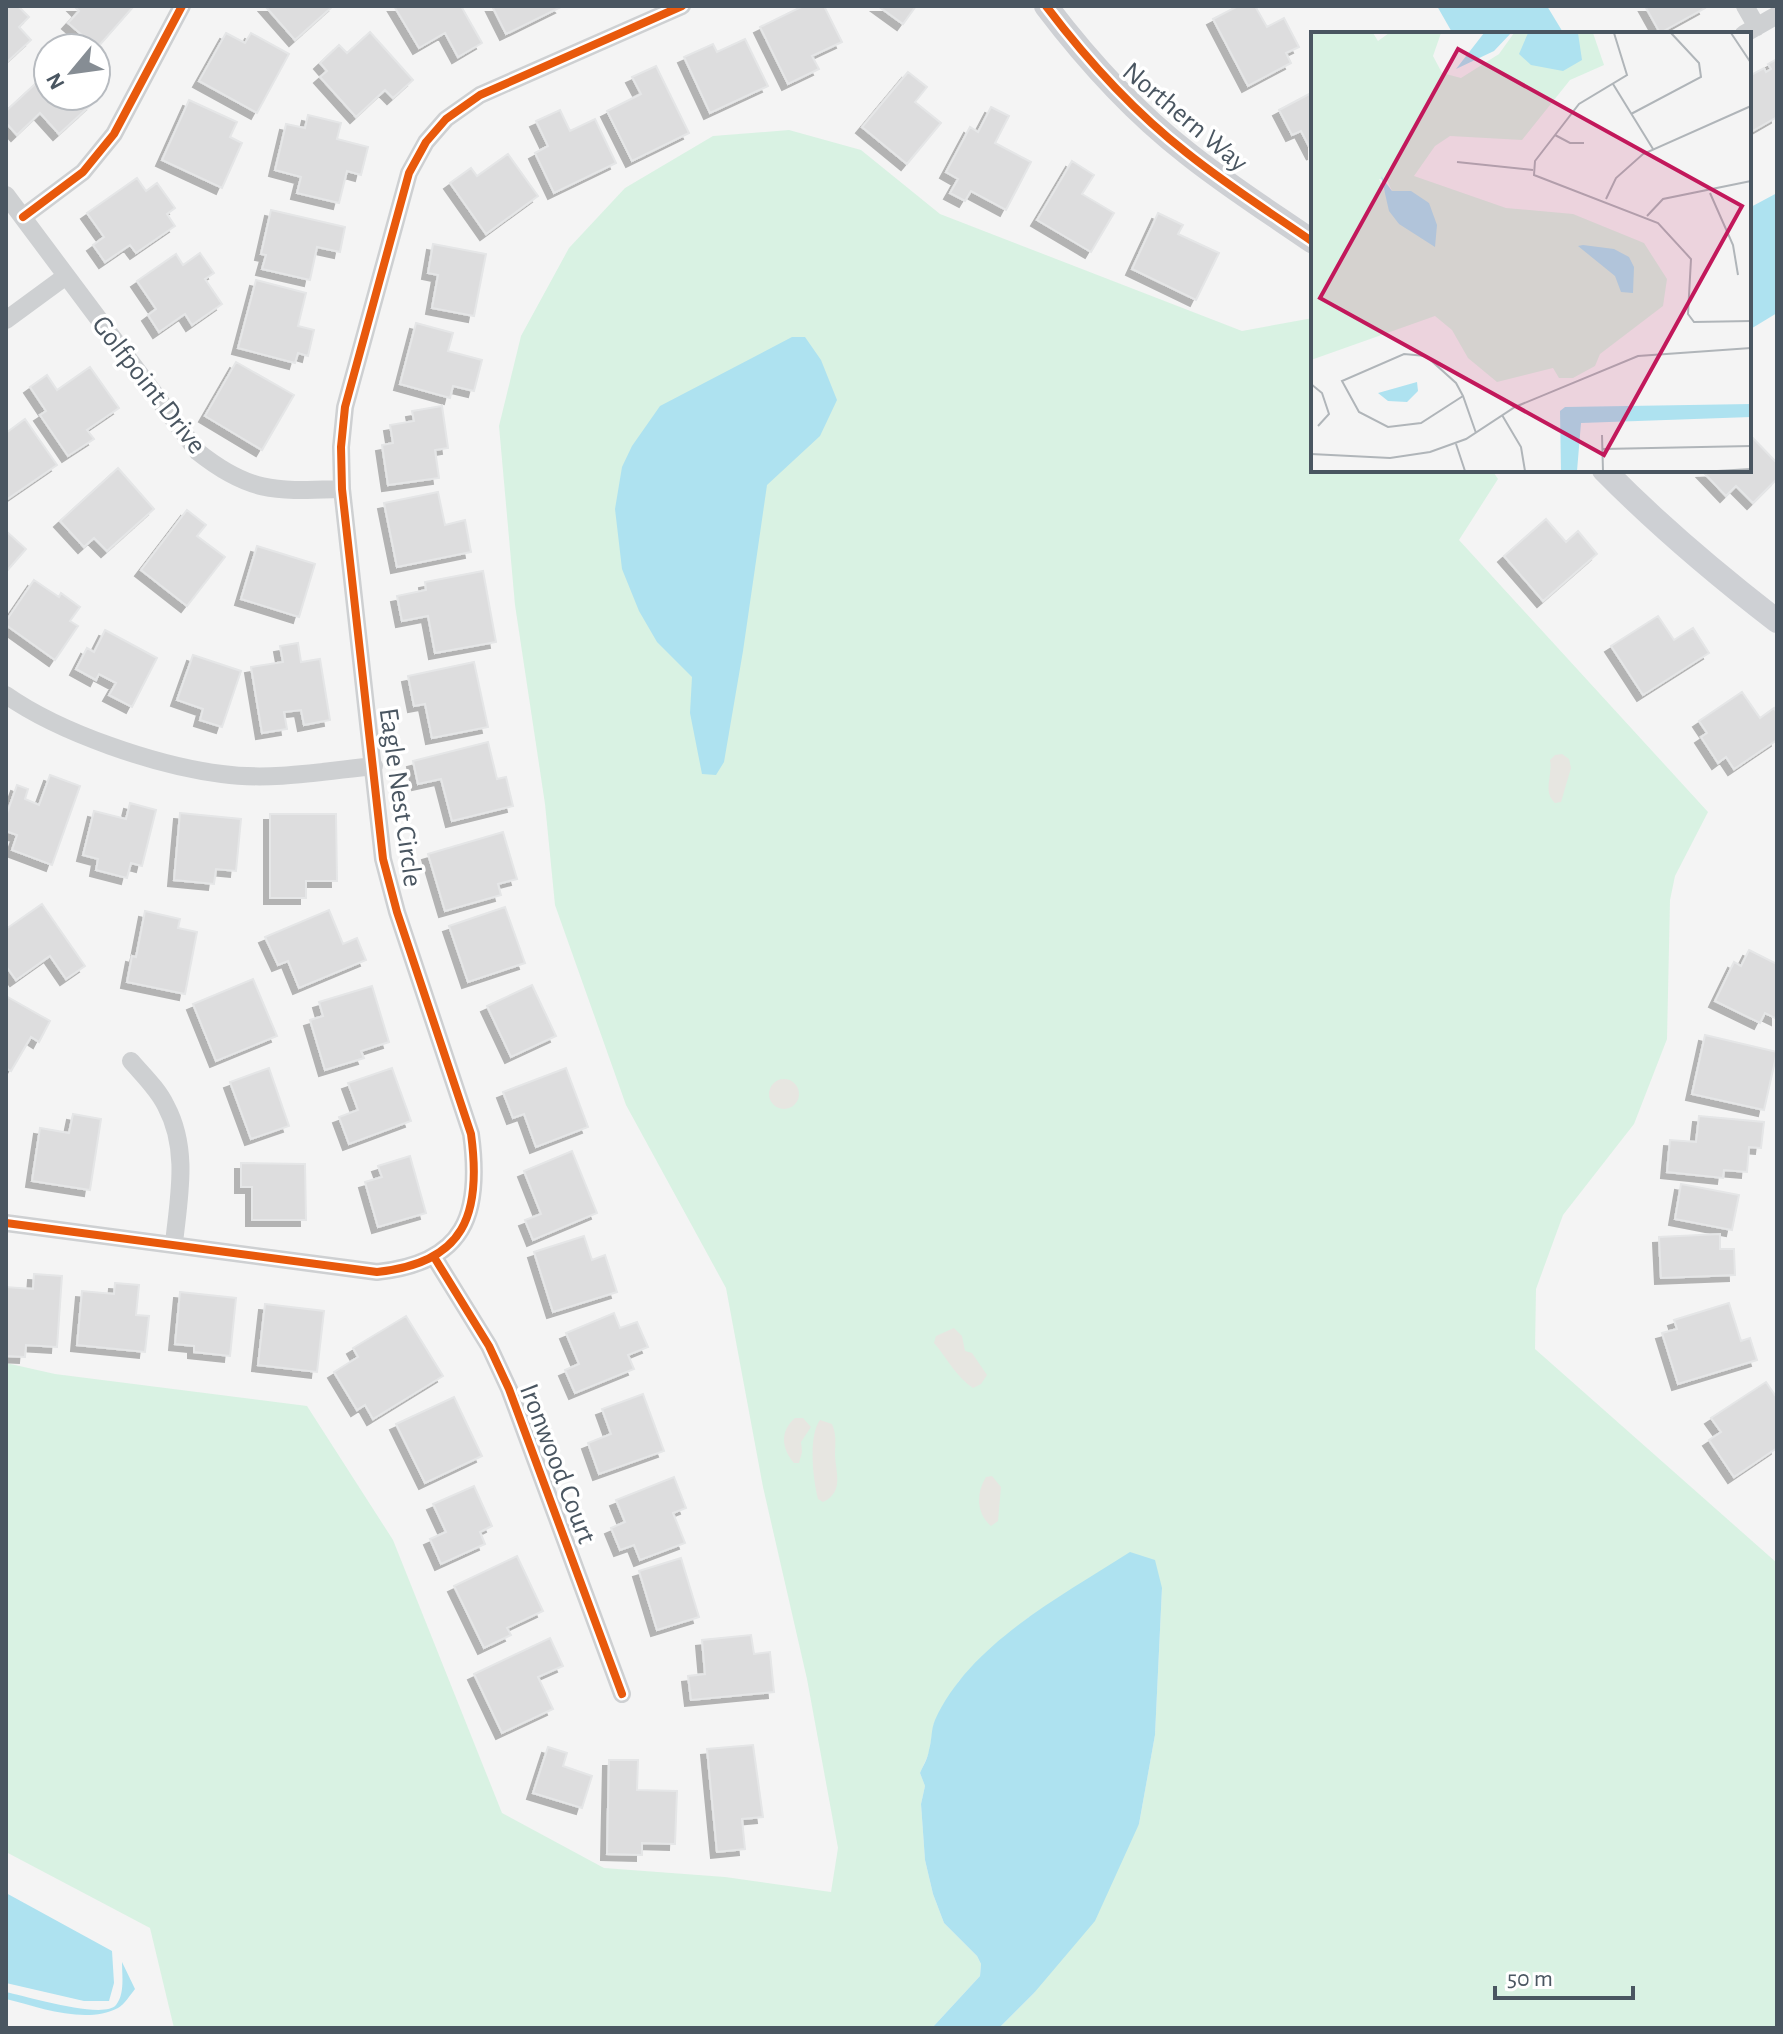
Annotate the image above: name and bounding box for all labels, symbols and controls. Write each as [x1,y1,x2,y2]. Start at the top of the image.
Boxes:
north arrow [32,32,112,112]
inset map [1311,32,1751,472]
street label: Northern Way [1117,57,1253,178]
text: N [42,69,69,93]
street label: Golfpoint Drive [86,311,211,459]
street label: Eagle Nest Circle [374,706,426,888]
street label: Ironwood Court [514,1380,600,1547]
scale bar [1495,1950,1633,2000]
text: 50 m [1507,1967,1553,1991]

